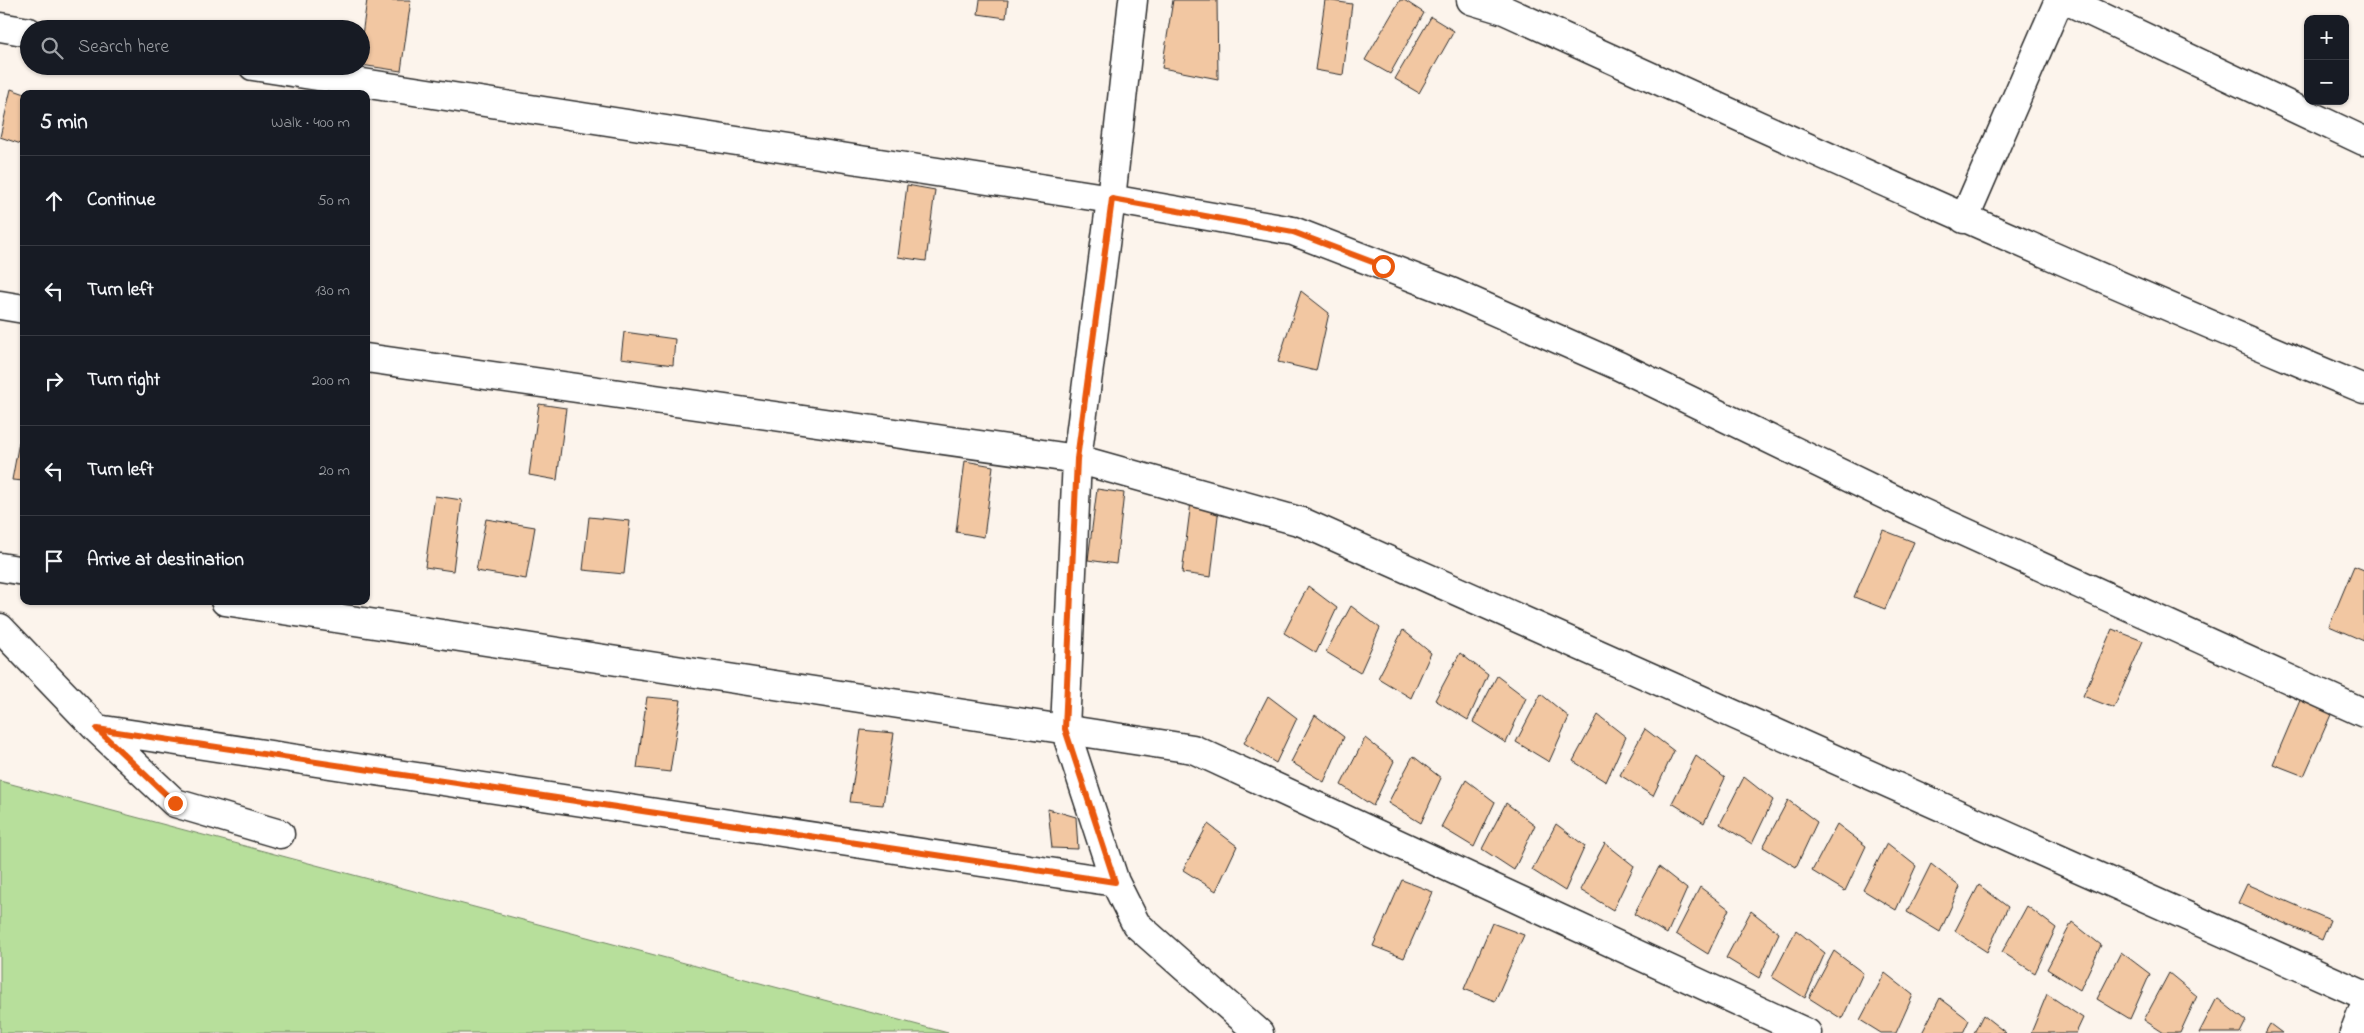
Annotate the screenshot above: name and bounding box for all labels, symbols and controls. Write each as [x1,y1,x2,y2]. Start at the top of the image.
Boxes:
map controls [2304,15,2349,105]
button: + [2304,15,2349,60]
search box [20,20,370,75]
icon: search [38,34,66,62]
text: Search here [78,34,169,61]
button: − [2304,60,2349,105]
text: 5 min [40,108,88,138]
text: Walk · 400 m [271,111,350,135]
icon: ahead [40,187,68,215]
text: Continue [87,187,155,214]
text: 50 m [318,189,350,213]
route start [1372,255,1395,278]
icon: left [40,277,68,305]
text: Turn left [87,277,154,304]
text: 130 m [315,279,350,303]
icon: right [40,367,68,395]
text: Turn right [87,367,160,394]
text: 200 m [312,369,350,393]
icon: left [40,457,68,485]
text: Turn left [87,457,154,484]
text: 20 m [319,459,350,483]
icon: arrive [40,547,68,575]
text: Arrive at destination [87,547,244,574]
route end [164,792,187,815]

